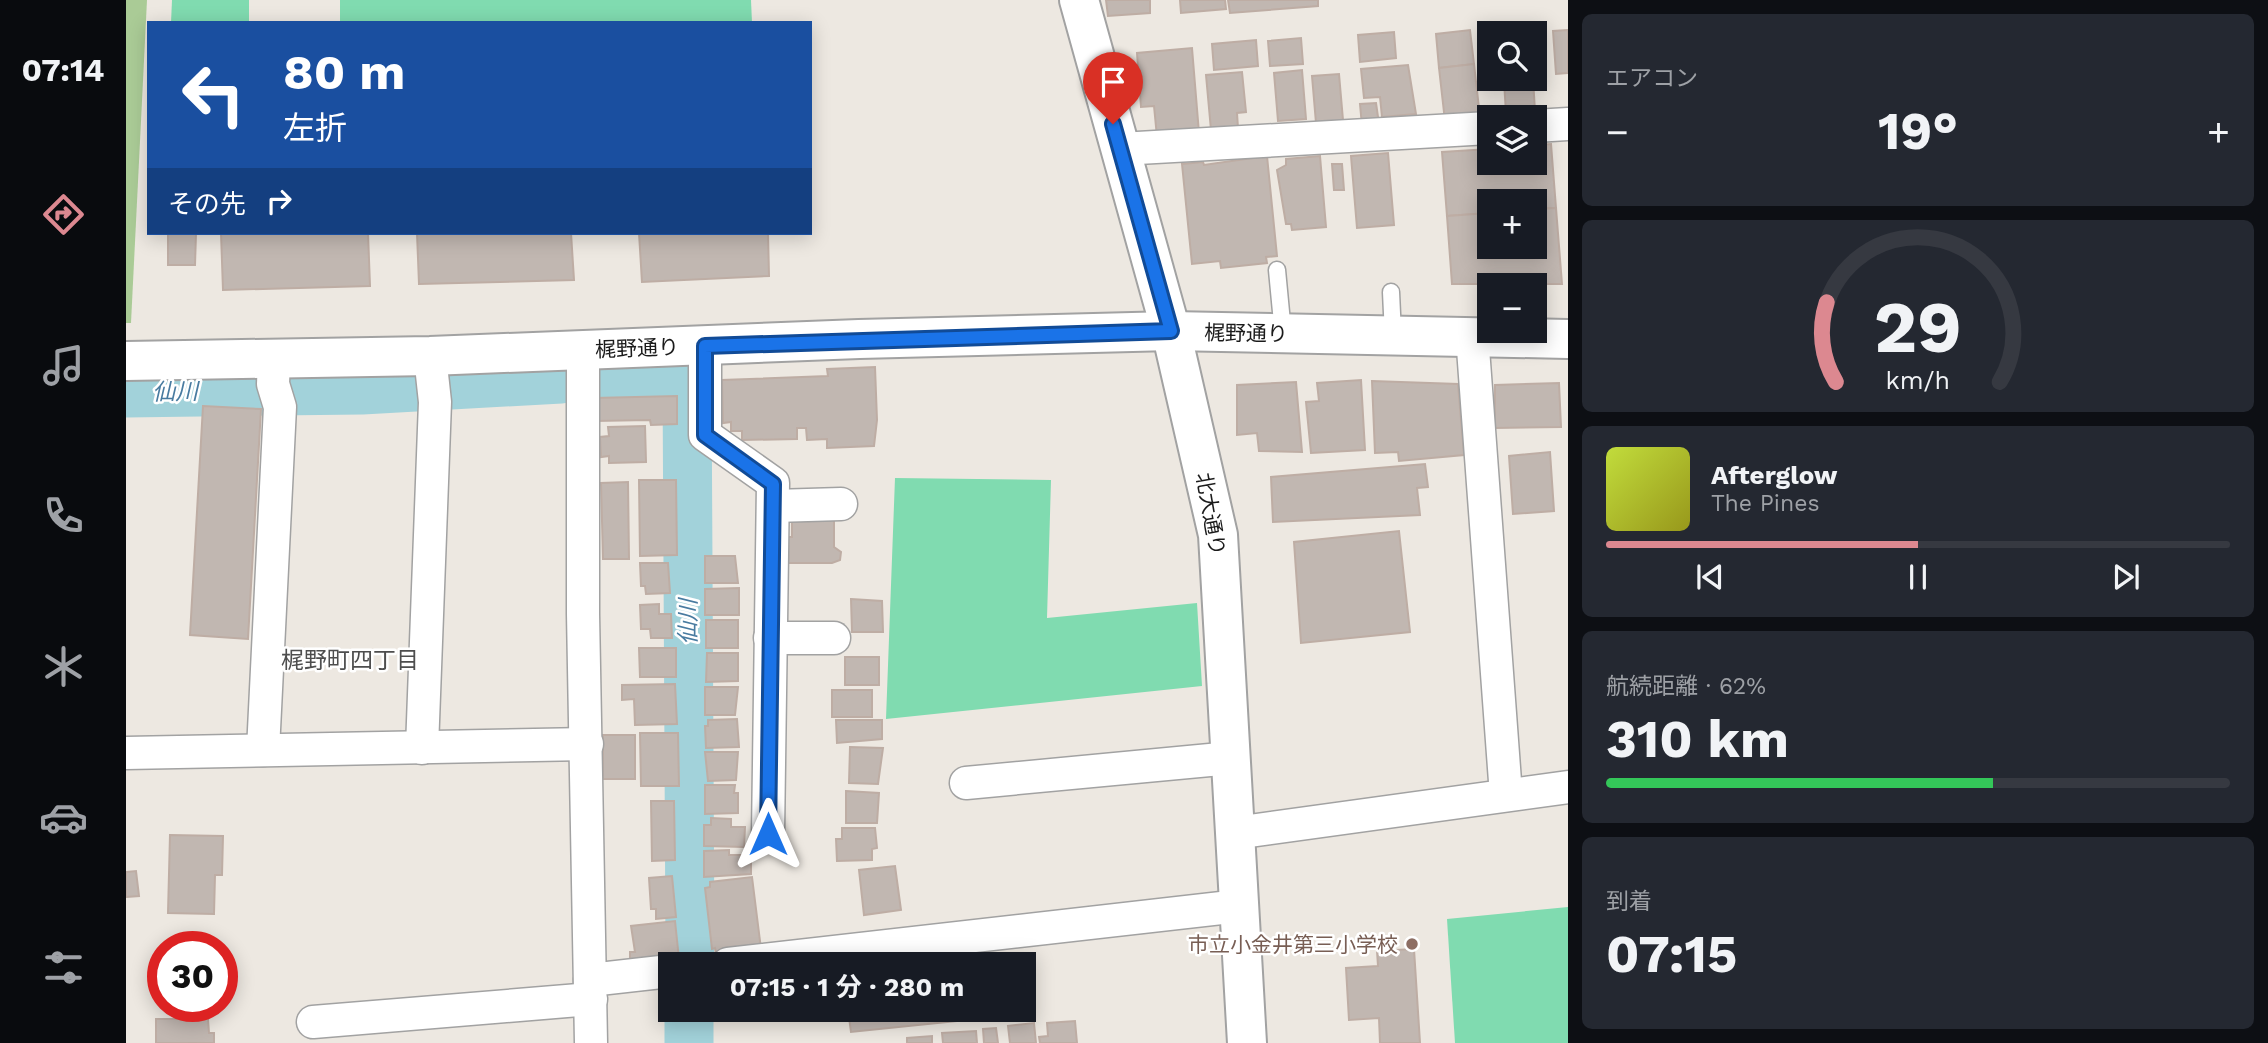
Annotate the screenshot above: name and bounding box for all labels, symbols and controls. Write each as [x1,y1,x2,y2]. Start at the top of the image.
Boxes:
map controls [1477,21,1547,343]
button: search [1477,21,1547,91]
text: 80 m [283,43,405,101]
icon: left [168,49,259,140]
text: 07:14 [22,51,104,89]
pin [1083,52,1143,124]
icon: arrive [1094,63,1132,101]
text: エアコン [1606,65,1698,92]
text: 19° [1878,101,1958,162]
button: layers [1477,105,1547,175]
text: 左折 [283,109,347,147]
text: − [1606,110,1629,154]
text: + [2207,110,2230,154]
icon: right [260,182,298,220]
text: その先 [168,189,246,219]
button: + [1477,189,1547,259]
icon: directions [39,190,88,239]
button: − [1477,273,1547,343]
text: 29 [1874,284,1962,370]
street label: 梶野通り [1204,320,1288,346]
street label: 梶野通り [595,334,679,362]
icon: music [39,341,88,390]
text: km/h [1886,365,1950,394]
water label: 仙川 [152,378,201,406]
text: Afterglow [1711,460,1837,490]
street label: 北大通り [1191,470,1231,558]
text: The Pines [1711,490,1820,517]
icon: phone [39,491,88,540]
icon: previous [1691,558,1729,596]
icon: pause [1899,558,1937,596]
icon: next [2107,558,2145,596]
water label: 仙川 [675,596,702,645]
icon: climate [39,642,88,691]
district label: 梶野町四丁目 [281,647,419,674]
text: 航続距離 · 62% [1606,673,1766,700]
text: 310 km [1606,709,1789,770]
icon: car [39,793,88,842]
position arrow [731,797,805,871]
text: 到着 [1606,888,1652,915]
text: 07:15 [1606,924,1737,985]
speed limit sign: 30 [147,931,238,1022]
place label: 市立小金井第三小学校 [1188,932,1398,957]
marker: 市立小金井第三小学校 [1404,936,1420,952]
icon: filters [39,943,88,992]
text: 07:15 · 1 分 · 280 m [730,972,964,1002]

